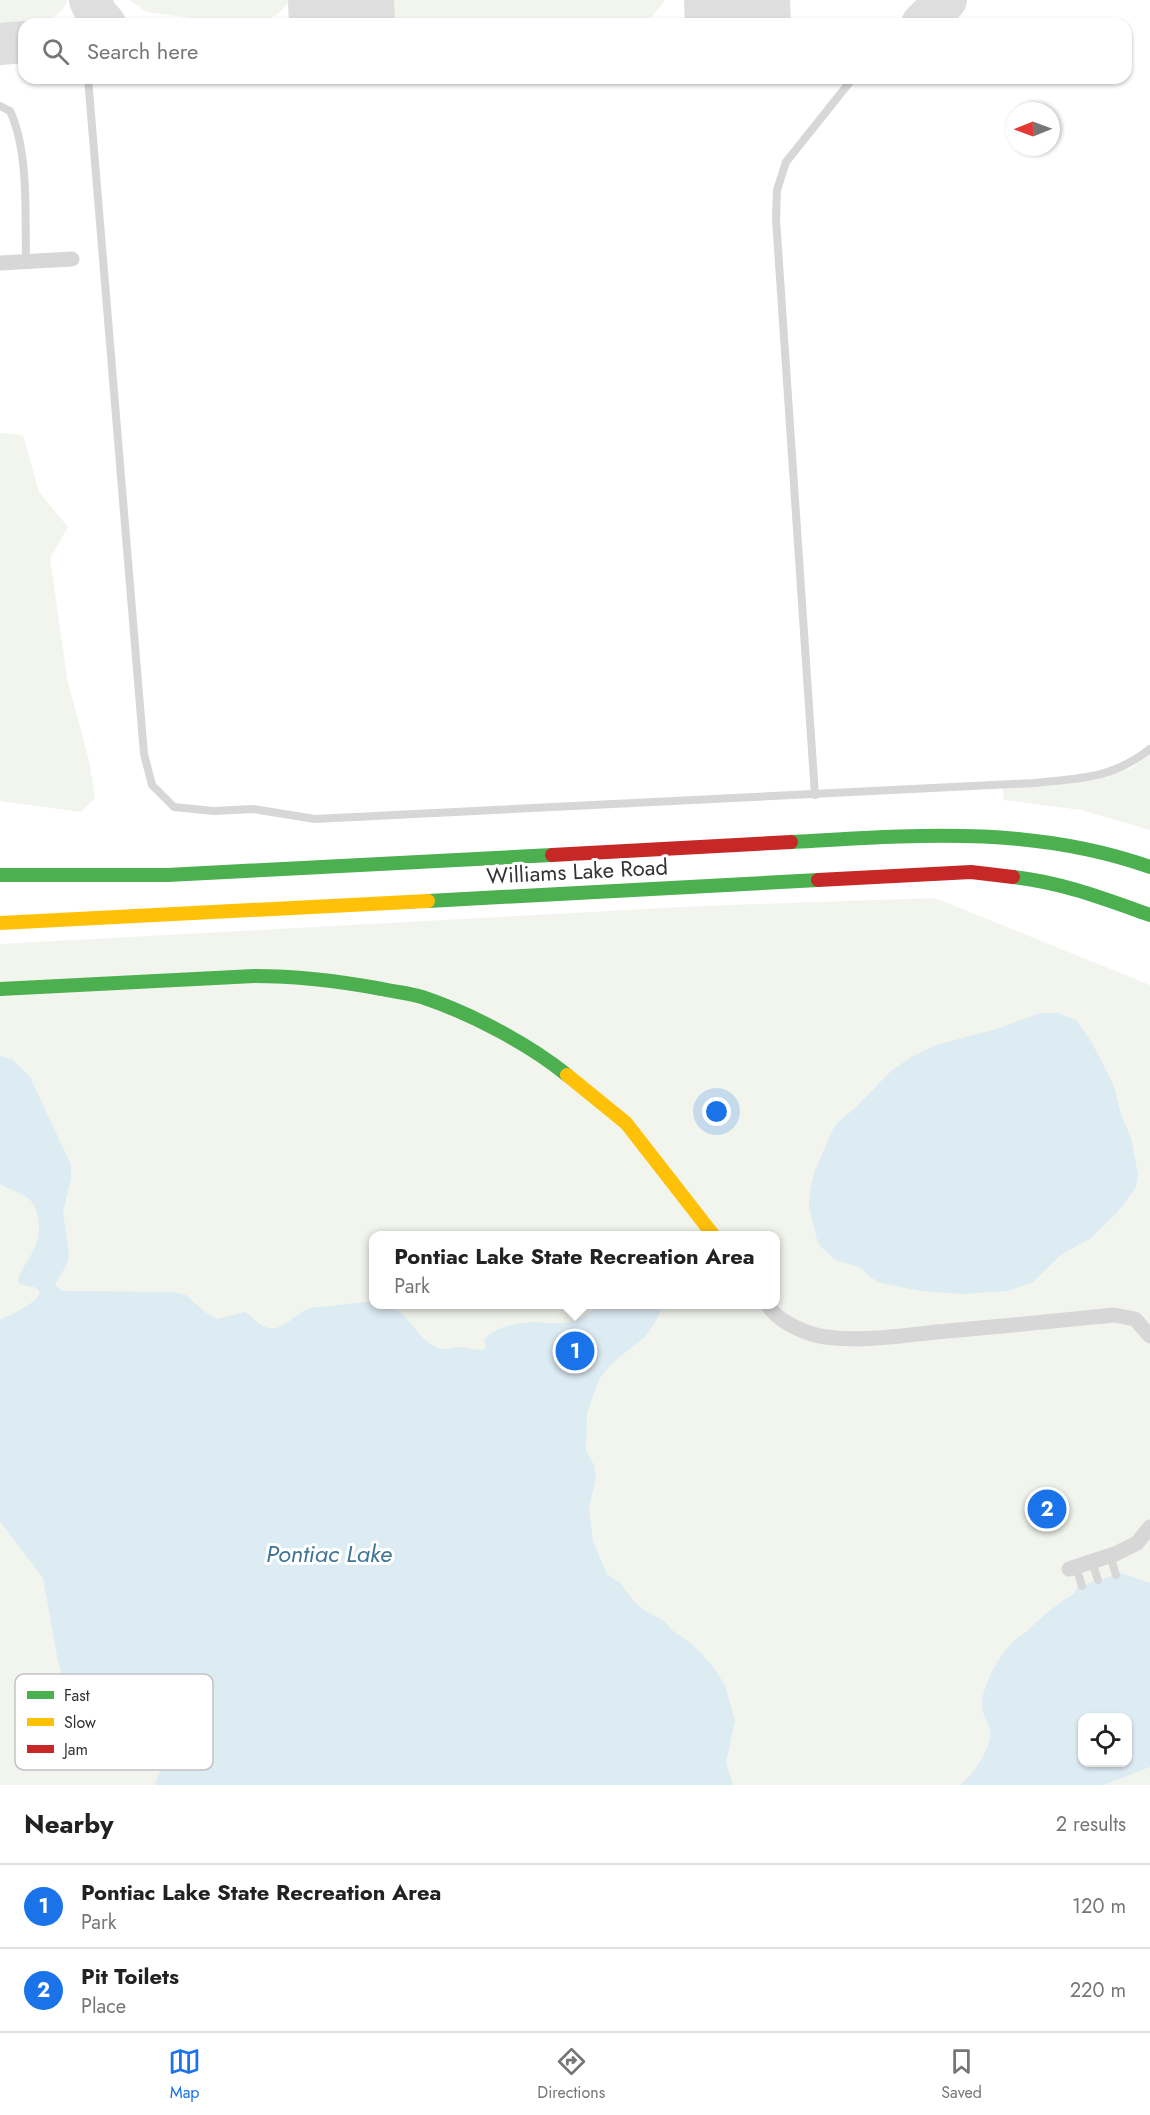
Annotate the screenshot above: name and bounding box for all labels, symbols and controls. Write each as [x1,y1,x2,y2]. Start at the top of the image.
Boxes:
search box [18,18,1132,84]
icon: search [39,35,72,68]
text: Search here [87,35,198,67]
north arrow [1006,102,1060,156]
street label: Williams Lake Road [485,850,669,892]
your location [702,1097,731,1126]
popup [369,1231,780,1309]
text: Pontiac Lake State Recreation Area [394,1240,755,1272]
text: Park [394,1272,430,1301]
pin: 1 [556,1328,594,1374]
pin: 2 [1028,1486,1066,1532]
water label: Pontiac Lake [266,1536,392,1571]
legend [15,1674,213,1770]
text: Fast [64,1684,90,1707]
text: Slow [64,1711,96,1734]
map controls [1078,1713,1132,1767]
button: locate [1078,1713,1132,1767]
text: Jam [62,1738,88,1761]
text: Nearby [24,1805,113,1843]
text: 2 results [1056,1810,1126,1839]
text: Pontiac Lake State Recreation Area [81,1876,441,1908]
text: 1 [38,1892,49,1921]
text: 120 m [1072,1892,1126,1921]
text: Park [81,1908,117,1937]
text: Pit Toilets [81,1960,179,1992]
text: 2 [37,1976,50,2005]
text: 220 m [1070,1976,1126,2005]
text: Place [81,1992,126,2021]
tab: Map [168,2045,201,2104]
tab: Directions [537,2045,605,2104]
tab: Saved [941,2045,982,2104]

